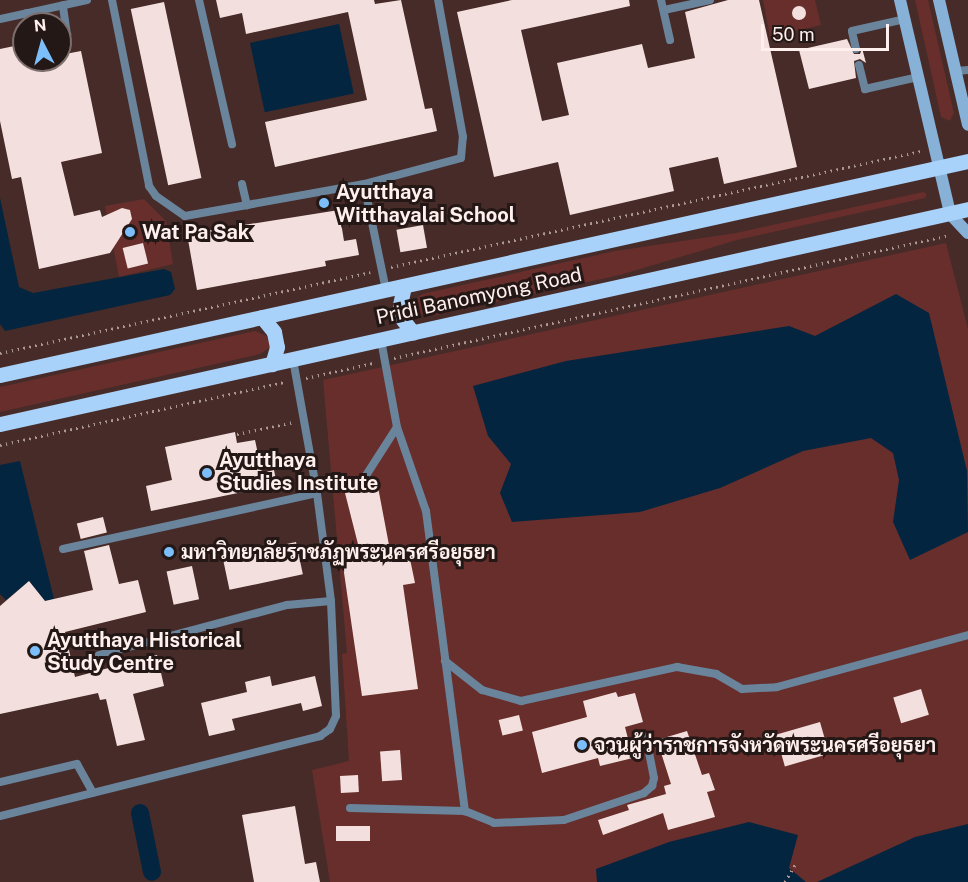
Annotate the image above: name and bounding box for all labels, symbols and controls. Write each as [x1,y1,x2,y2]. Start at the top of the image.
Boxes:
north arrow [12,12,72,72]
scale bar [764,12,892,50]
text: N [33,15,47,36]
text: 50 m [772,24,815,45]
place label: Ayutthaya Witthayalai School [336,180,515,227]
marker: Ayutthaya Witthayalai School [317,196,331,210]
place label: Wat Pa Sak [142,220,249,244]
marker: Wat Pa Sak [123,225,137,239]
street label: Pridi Banomyong Road [374,262,584,330]
place label: Ayutthaya Studies Institute [219,449,379,496]
marker: Ayutthaya Studies Institute [200,466,214,480]
place label: มหาวิทยาลัยราชภัฏพระนครศรีอยุธยา [181,540,496,564]
marker: มหาวิทยาลัยราชภัฏพระนครศรีอยุธยา [162,545,176,559]
place label: Ayutthaya Historical Study Centre [47,628,242,675]
marker: Ayutthaya Historical Study Centre [28,644,42,658]
place label: จวนผู้ว่าราชการจังหวัดพระนครศรีอยุธยา [594,733,936,757]
marker: จวนผู้ว่าราชการจังหวัดพระนครศรีอยุธยา [575,738,589,752]

